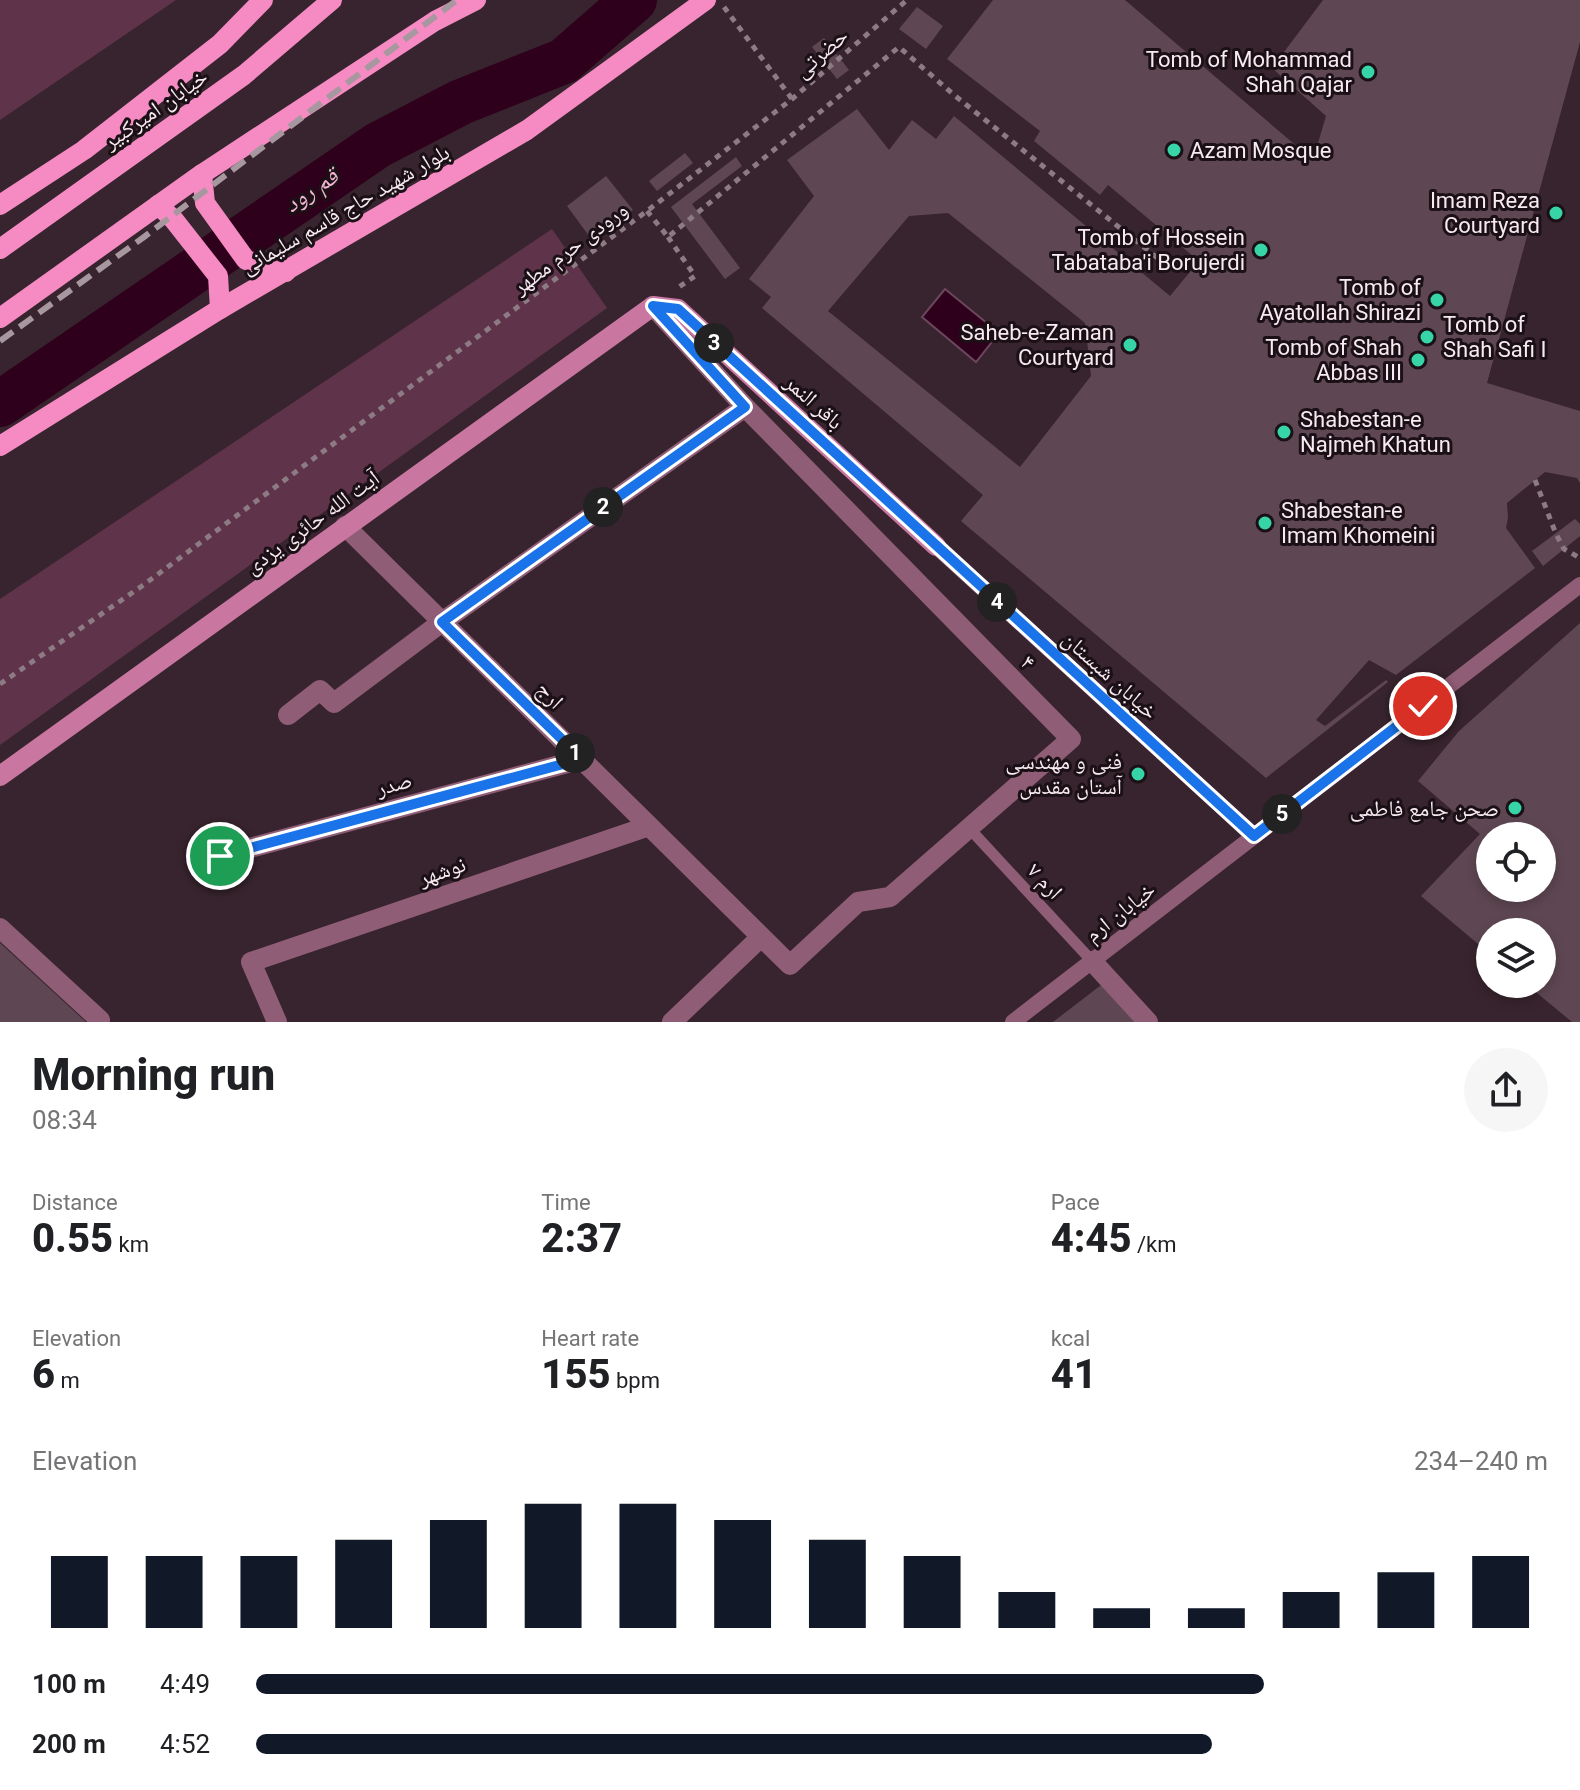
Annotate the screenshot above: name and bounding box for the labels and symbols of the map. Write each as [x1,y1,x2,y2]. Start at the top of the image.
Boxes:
street label: حضرتی [789,23,854,84]
place label: Tomb of Mohammad Shah Qajar [1146,47,1353,97]
marker: Tomb of Mohammad Shah Qajar [1359,63,1377,81]
street label: خیابان امیرکبیر [97,64,213,156]
place label: Azam Mosque [1190,138,1332,163]
street label: بلوار شهید حاج قاسم سلیمانی [236,139,455,281]
marker: Azam Mosque [1165,141,1183,159]
water label: قم رود [279,160,347,220]
place label: Imam Reza Courtyard [1430,188,1540,238]
street label: ورودی حرم مطهر [507,197,634,302]
marker: Imam Reza Courtyard [1547,204,1565,222]
place label: Tomb of Hossein Tabataba'i Borujerdi [1052,225,1245,275]
marker: Tomb of Hossein Tabataba'i Borujerdi [1252,241,1270,259]
place label: Tomb of Ayatollah Shirazi [1259,275,1421,325]
marker: Tomb of Ayatollah Shirazi [1428,291,1446,309]
place label: Tomb of Shah Safi I [1443,312,1546,362]
place label: Saheb-e-Zaman Courtyard [960,320,1114,370]
pin: 3 [694,323,734,363]
marker: Tomb of Shah Safi I [1418,328,1436,346]
place label: Tomb of Shah Abbas III [1265,335,1402,385]
marker: Saheb-e-Zaman Courtyard [1121,336,1139,354]
marker: Tomb of Shah Abbas III [1409,351,1427,369]
street label: باقر النمر [779,369,848,435]
place label: Shabestan-e Najmeh Khatun [1300,407,1451,457]
marker: Shabestan-e Najmeh Khatun [1275,423,1293,441]
street label: آیت الله‌ حائری‌ یزدی [240,465,385,580]
pin: 2 [583,487,623,527]
place label: Shabestan-e Imam Khomeini [1281,498,1435,548]
marker: Shabestan-e Imam Khomeini [1256,514,1274,532]
pin: 4 [977,582,1017,622]
street label: خیابان شبستان [1057,626,1163,725]
street label: ۴ [1016,650,1041,674]
pin [1389,672,1457,740]
street label: ارج [531,676,569,714]
pin: 1 [555,733,595,773]
place label: فنی و مهندسی آستان مقدس [1005,749,1122,800]
marker: فنی و مهندسی آستان مقدس [1129,765,1147,783]
street label: صدر [372,767,415,801]
pin: 5 [1262,794,1302,834]
place label: صحن جامع فاطمی [1350,796,1499,822]
marker: صحن جامع فاطمی [1506,799,1524,817]
pin [186,822,254,890]
street label: نوشهر [414,851,469,891]
street label: ارم ۷ [1021,858,1068,905]
street label: خیابان ارم [1080,877,1161,949]

